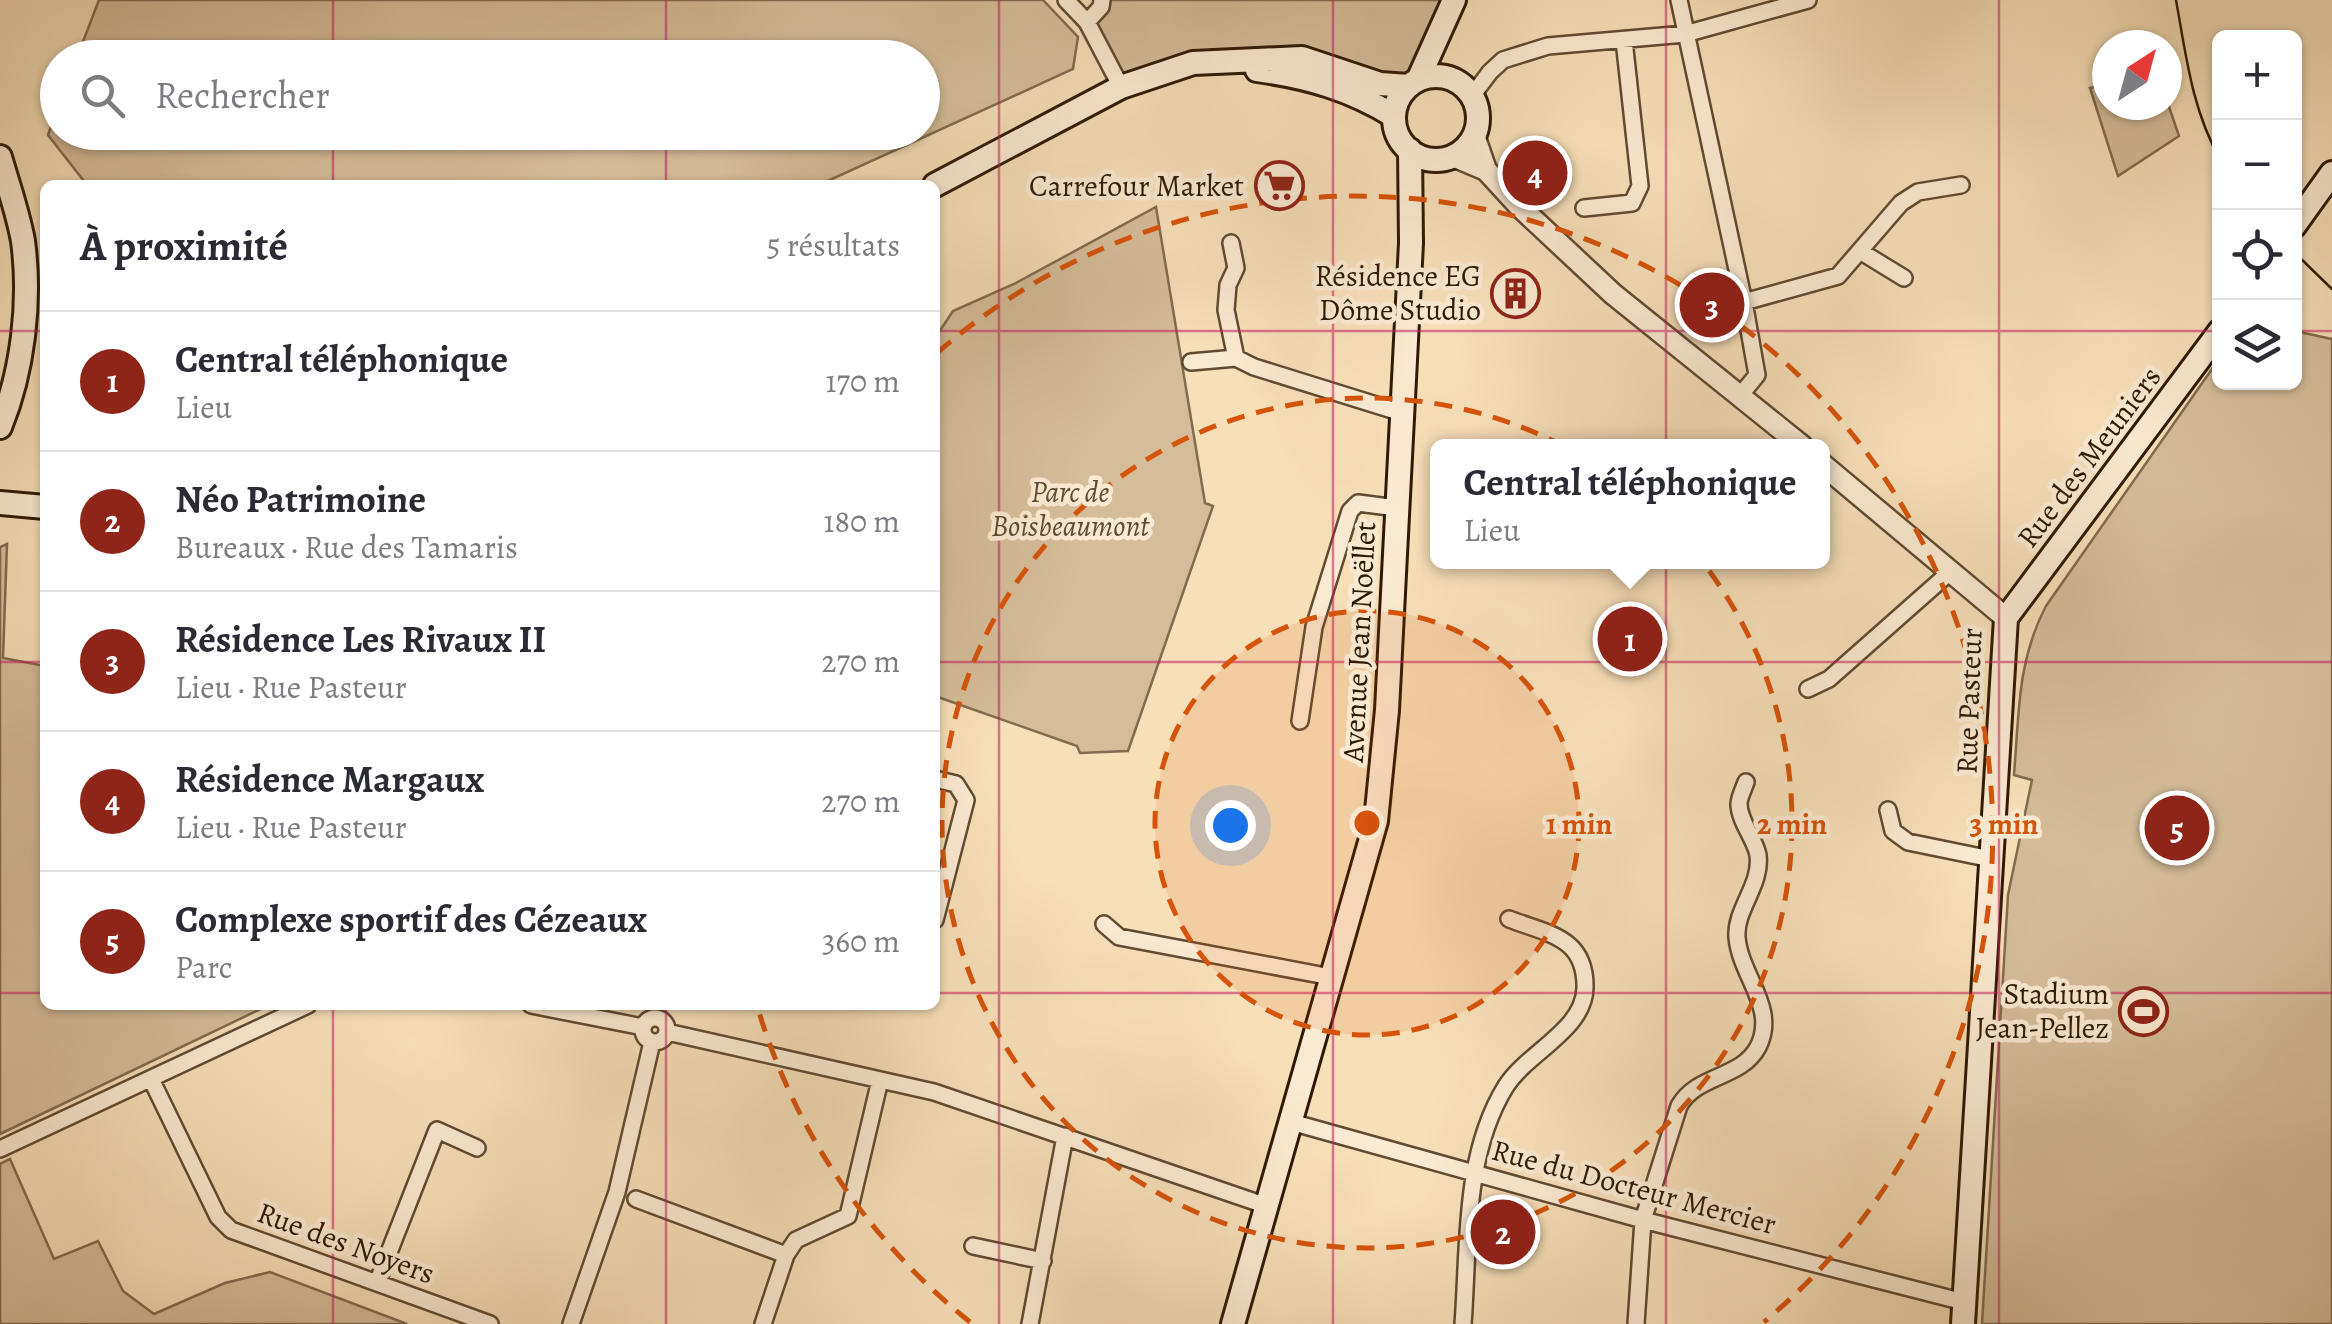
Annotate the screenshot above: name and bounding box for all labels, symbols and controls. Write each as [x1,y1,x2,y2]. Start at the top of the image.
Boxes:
north arrow [2092,30,2182,120]
map controls [2212,30,2302,390]
button: + [2212,30,2302,120]
search box [40,40,940,150]
icon: search [75,68,130,123]
text: Rechercher [155,69,330,121]
button: − [2212,120,2302,210]
pin: 4 [1502,136,1568,210]
supermarket icon: Carrefour Market [1253,160,1305,212]
place label: Carrefour Market [1029,166,1244,206]
button: locate [2212,210,2302,300]
text: À proximité [80,217,288,274]
text: 5 résultats [767,223,900,267]
place label: Résidence EG Dôme Studio [1315,256,1481,330]
building icon: Résidence EG Dôme Studio [1490,267,1542,319]
pin: 3 [1680,268,1744,342]
button: layers [2212,300,2302,390]
text: Central téléphonique [175,333,508,385]
street label: Rue des Meuniers [2008,358,2170,556]
text: 1 [107,359,118,403]
text: 170 m [826,359,900,403]
text: Lieu [175,385,232,429]
popup [1430,439,1830,569]
text: Central téléphonique [1463,456,1797,508]
park label: Parc de Boisbeaumont [991,472,1150,546]
text: Néo Patrimoine [175,473,426,525]
text: 2 [105,499,120,543]
text: 180 m [824,499,900,543]
text: Lieu [1463,508,1520,552]
street label: Avenue Jean Noëllet [1333,521,1385,764]
text: Bureaux · Rue des Tamaris [175,525,518,569]
pin: 1 [1598,602,1662,676]
text: Résidence Les Rivaux II [175,613,546,665]
street label: Rue Pasteur [1946,627,1992,775]
text: 3 [106,639,119,683]
text: 270 m [821,639,900,683]
text: Lieu · Rue Pasteur [175,665,407,709]
text: Résidence Margaux [175,753,484,805]
text: 4 [105,779,120,823]
text: 270 m [821,779,900,823]
pin: 5 [2144,790,2210,866]
your location [1205,800,1256,851]
text: 1 min [1546,804,1612,844]
text: 2 min [1757,804,1827,844]
text: 3 min [1970,804,2039,844]
text: Lieu · Rue Pasteur [175,805,407,849]
centre of rings [1349,805,1385,841]
text: Complexe sportif des Cézeaux [175,893,647,945]
text: 5 [106,919,119,963]
text: 360 m [822,919,900,963]
text: Parc [175,945,232,989]
place label: Stadium Jean-Pellez [1976,974,2109,1048]
sports icon: Stadium Jean-Pellez [2118,985,2170,1037]
street label: Rue du Docteur Mercier [1487,1130,1781,1244]
street label: Rue des Noyers [252,1192,440,1294]
pin: 2 [1470,1194,1536,1270]

